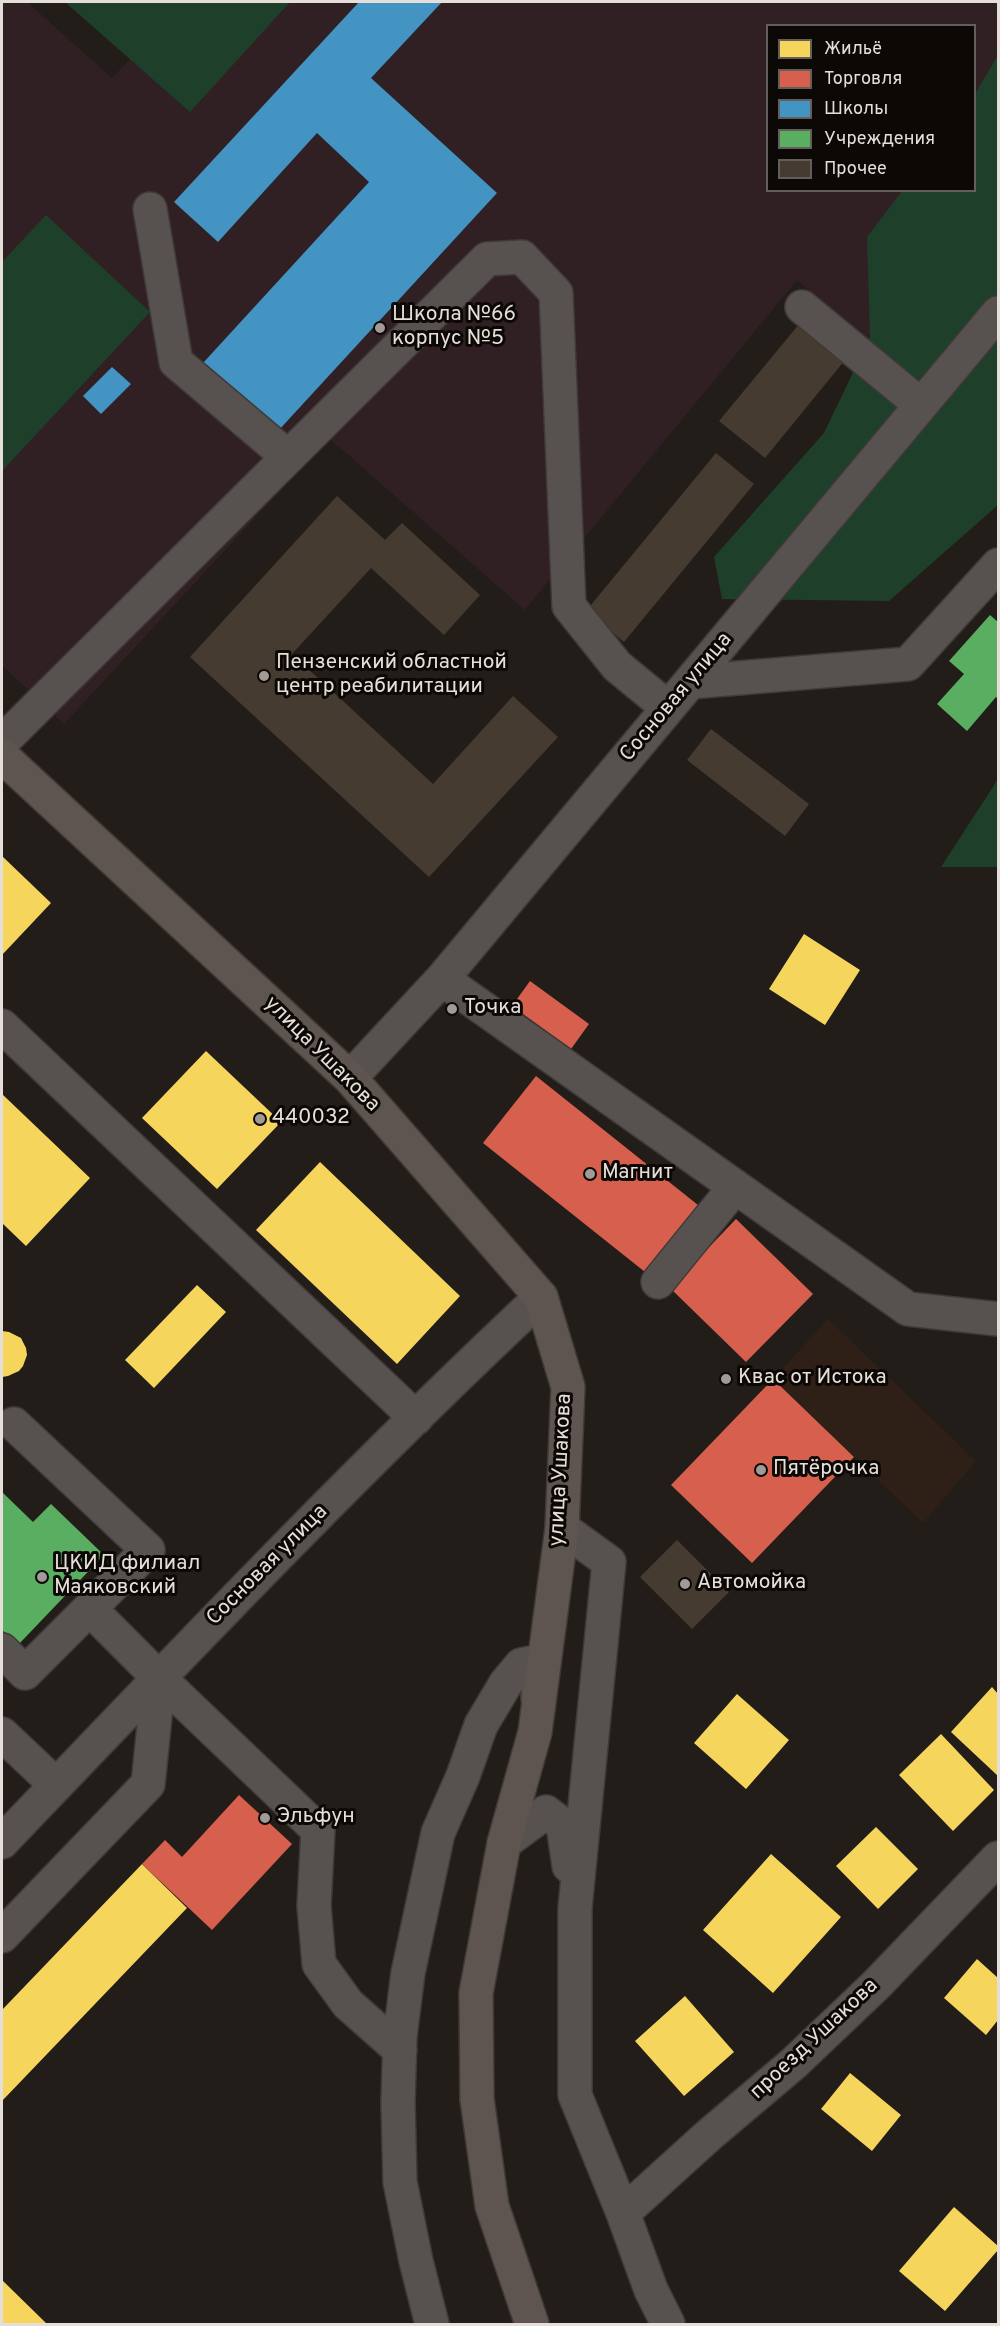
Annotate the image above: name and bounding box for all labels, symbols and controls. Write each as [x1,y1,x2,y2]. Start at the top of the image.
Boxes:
legend [766,24,976,192]
text: Жильё [824,38,882,61]
text: Торговля [824,68,902,91]
text: Школы [824,98,888,121]
text: Учреждения [824,128,935,151]
text: Прочее [824,158,887,181]
place label: Школа №66 корпус №5 [392,303,516,353]
marker: Школа №66 корпус №5 [373,321,387,335]
street label: Сосновая улица [616,628,738,768]
place label: Пензенский областной центр реабилитации [276,651,507,701]
marker: Пензенский областной центр реабилитации [257,669,271,683]
street label: улица Ушакова [258,992,384,1118]
place label: Точка [464,996,521,1022]
marker: Точка [445,1002,459,1016]
place label: 440032 [272,1106,350,1132]
marker: 440032 [253,1112,267,1126]
place label: Магнит [602,1161,673,1187]
marker: Магнит [583,1167,597,1181]
place label: Квас от Истока [738,1366,887,1392]
marker: Квас от Истока [719,1372,733,1386]
street label: улица Ушакова [545,1393,579,1547]
place label: Пятёрочка [773,1457,879,1483]
marker: Пятёрочка [754,1463,768,1477]
street label: Сосновая улица [202,1500,334,1632]
place label: ЦКИД филиал Маяковский [54,1552,200,1602]
marker: ЦКИД филиал Маяковский [35,1570,49,1584]
place label: Автомойка [697,1571,806,1597]
marker: Автомойка [678,1577,692,1591]
place label: Эльфун [277,1805,355,1831]
marker: Эльфун [258,1811,272,1825]
street label: проезд Ушакова [746,1974,884,2106]

